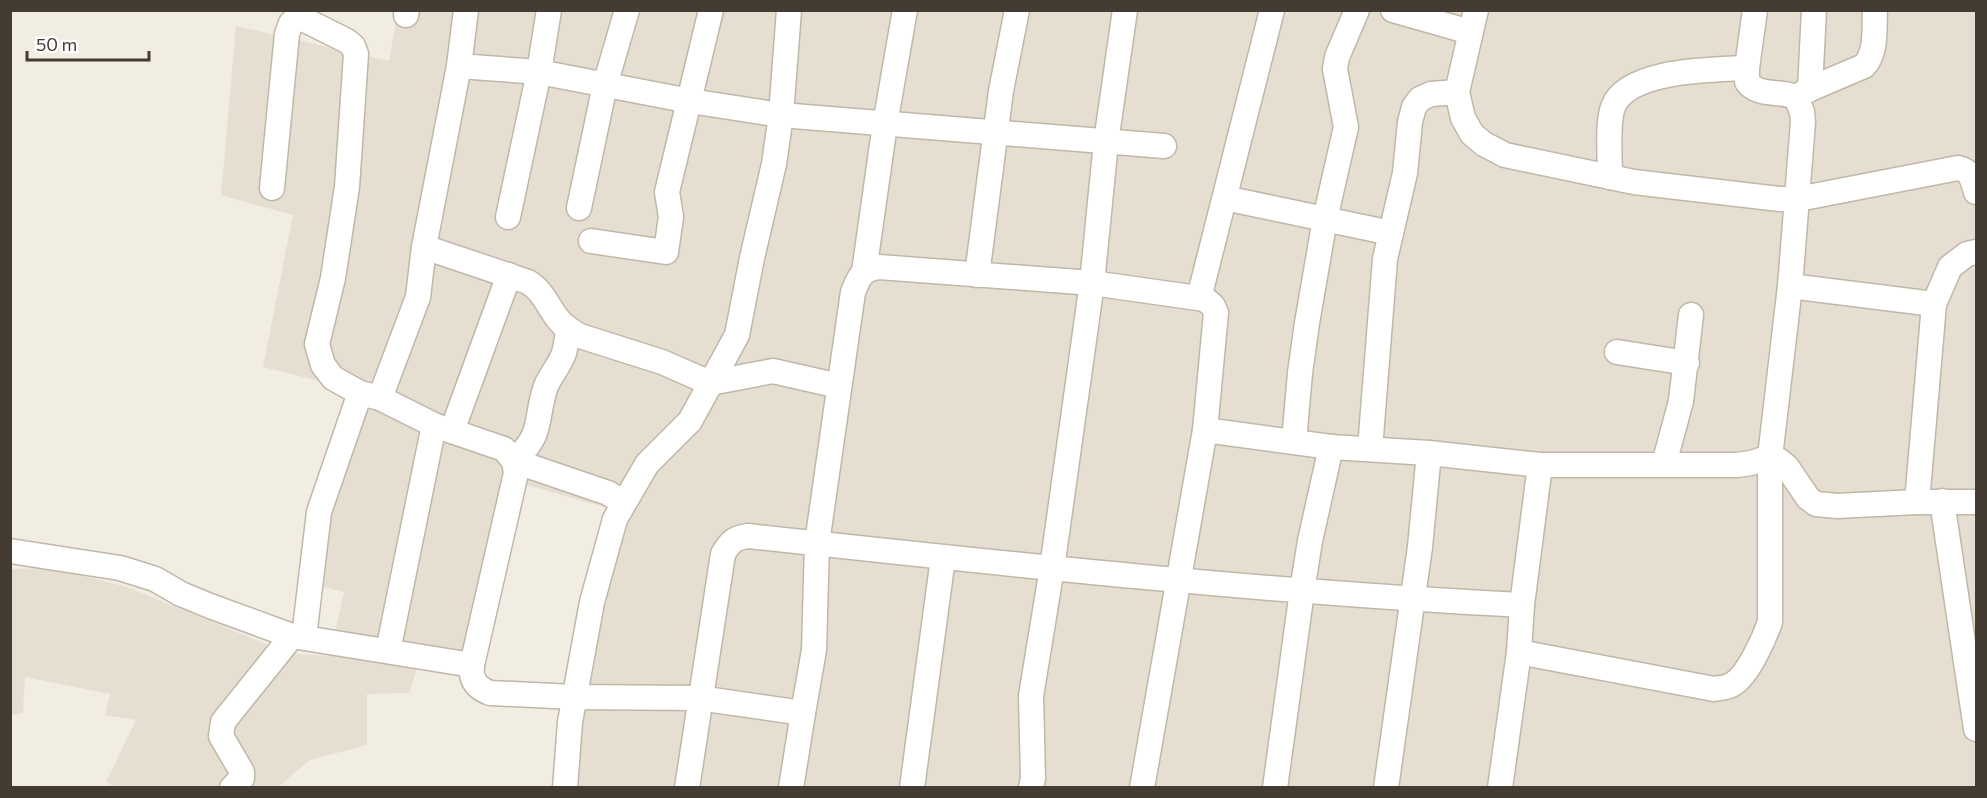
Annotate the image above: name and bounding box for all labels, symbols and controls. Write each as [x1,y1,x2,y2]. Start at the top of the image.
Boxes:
scale bar [27,24,148,62]
text: 50 m [36,33,77,55]

